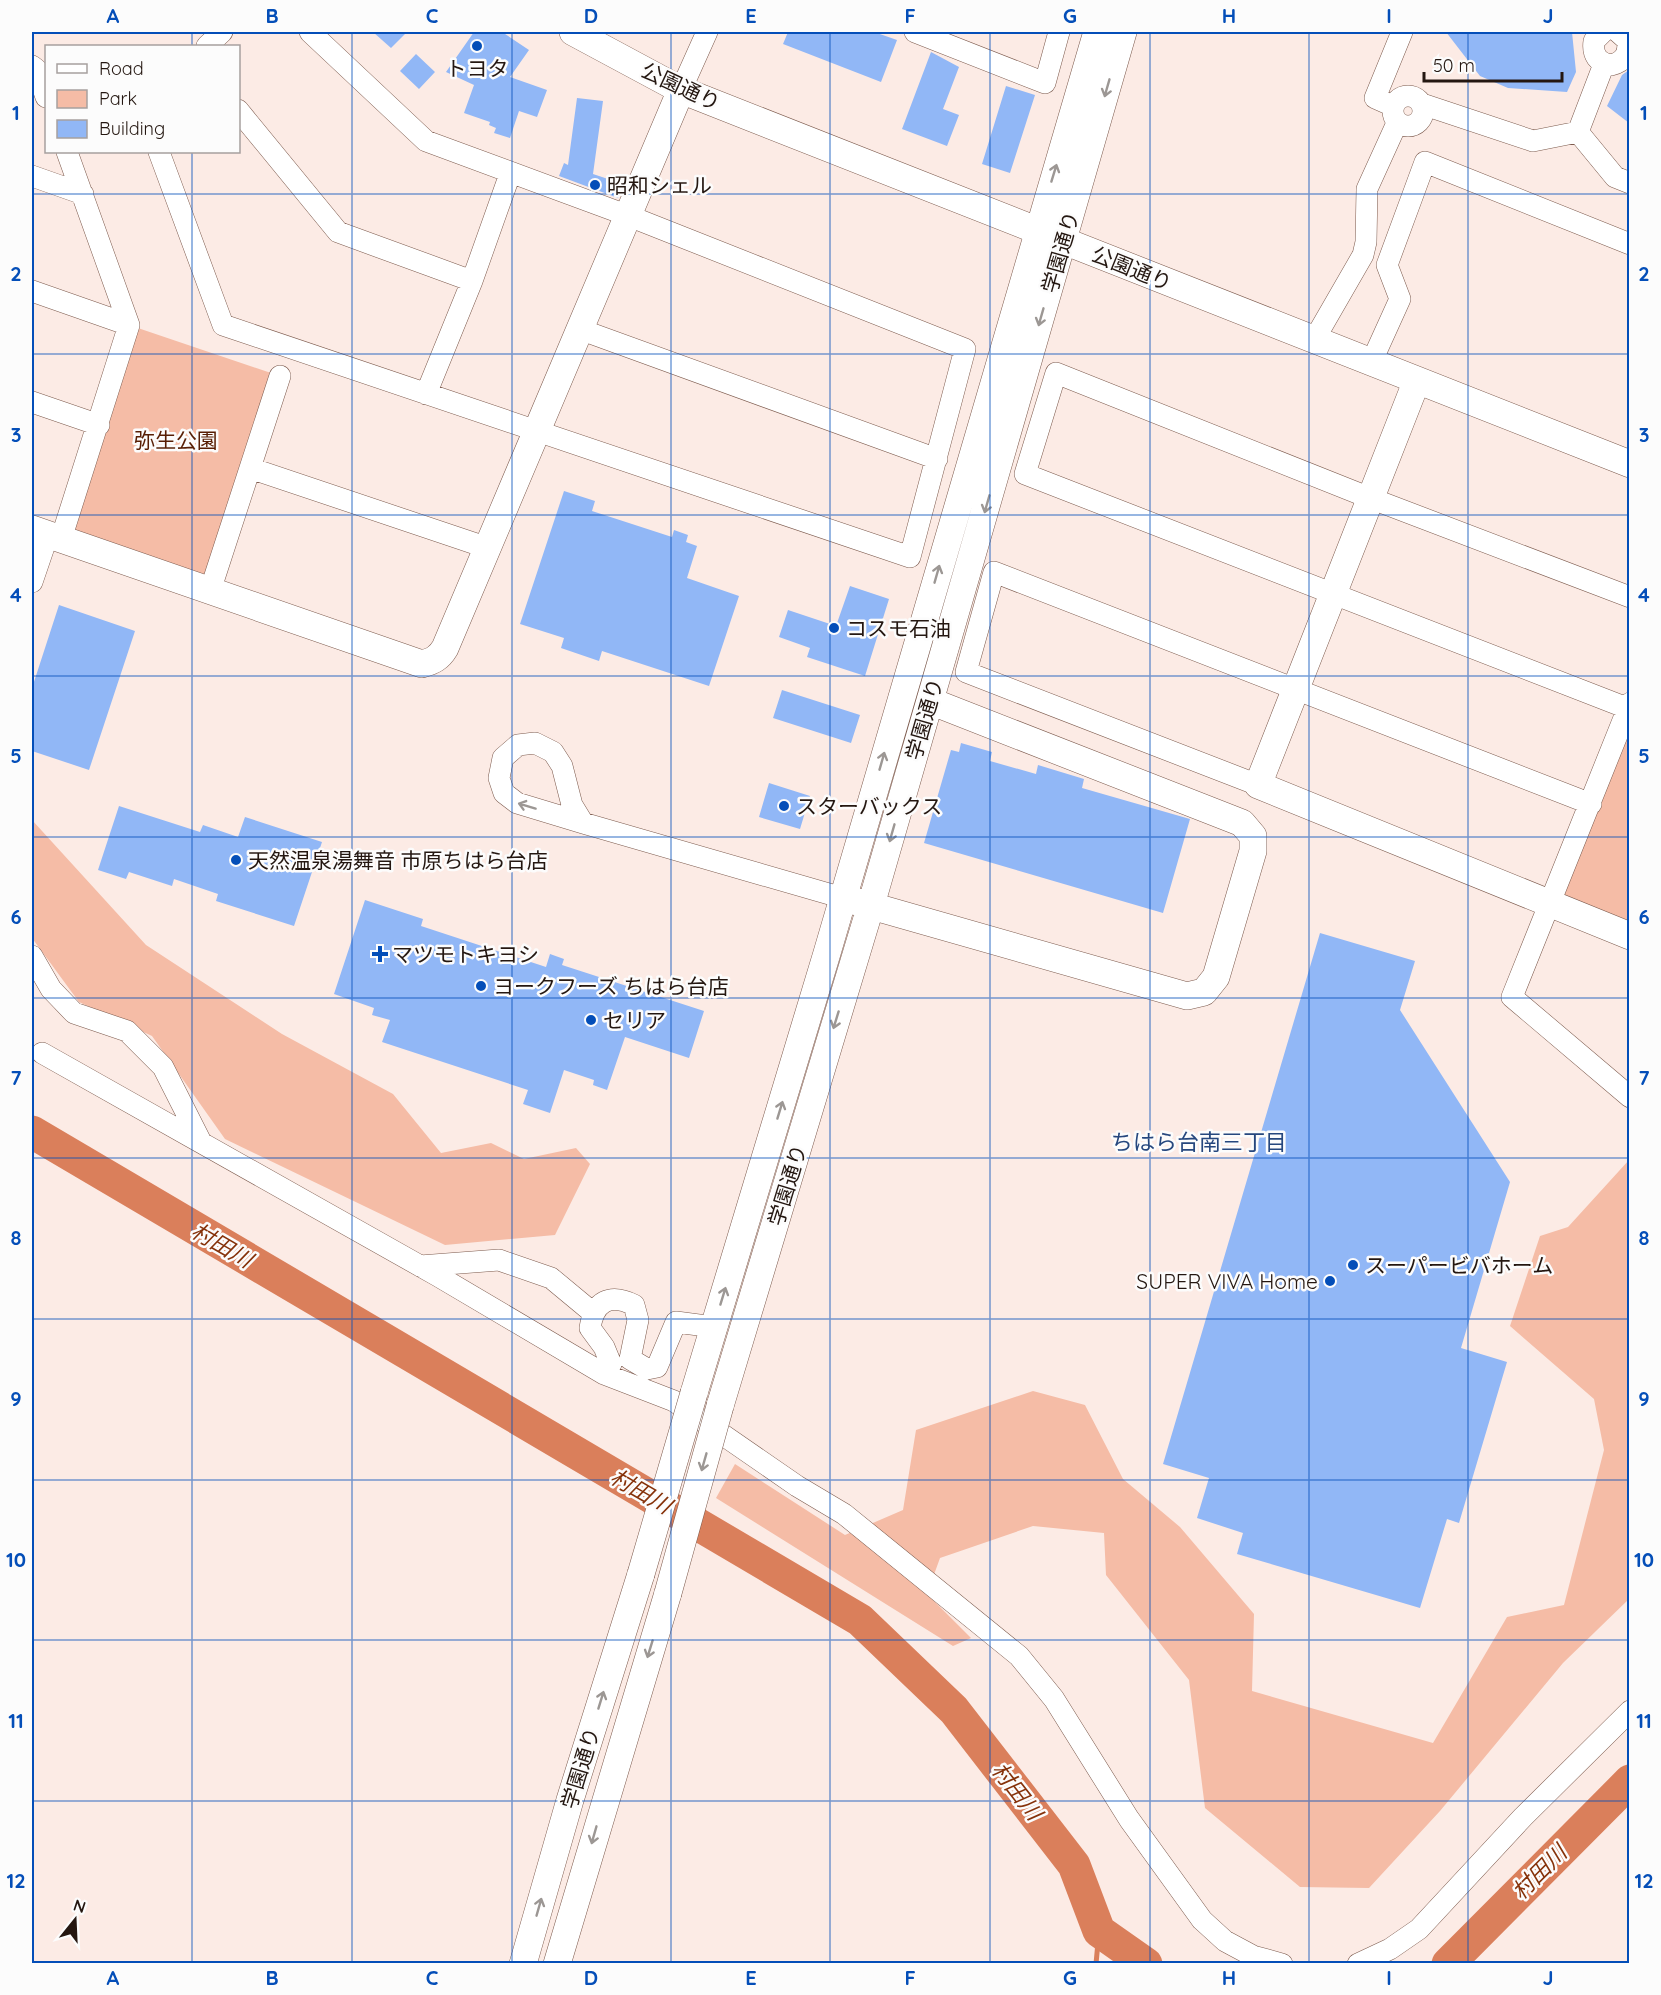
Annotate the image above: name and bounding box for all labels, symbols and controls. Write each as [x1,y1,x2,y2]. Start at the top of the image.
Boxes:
text: A [107,3,120,28]
text: B [265,3,279,28]
text: C [426,3,439,28]
text: D [584,3,598,28]
text: E [745,3,757,28]
text: F [904,3,916,28]
text: G [1063,3,1077,28]
text: H [1222,3,1236,28]
text: I [1386,3,1392,28]
text: J [1542,3,1554,28]
marker: トヨタ [470,39,484,53]
legend [45,45,240,153]
scale bar [1424,45,1562,83]
text: 50 m [1433,54,1475,77]
place label: トヨタ [446,55,509,81]
street label: 公園通り [637,56,725,116]
text: Road [99,57,144,80]
one-way arrow [1101,78,1112,97]
text: Park [99,87,137,110]
text: 1 [12,100,20,125]
text: 1 [1640,100,1648,125]
text: Building [99,117,165,140]
one-way arrow [1050,164,1061,183]
place label: 昭和シェル [607,172,712,198]
marker: 昭和シェル [588,178,602,192]
street label: 学園通り [1036,208,1084,296]
street label: 公園通り [1088,240,1176,296]
text: 2 [10,261,22,286]
text: 2 [1638,261,1650,286]
one-way arrow [1035,307,1046,326]
text: 3 [11,422,21,447]
text: 3 [1639,422,1649,447]
park label: 弥生公園 [134,427,218,453]
one-way arrow [981,494,992,513]
one-way arrow [932,565,943,584]
text: 4 [10,582,22,607]
text: 4 [1638,582,1650,607]
place label: コスモ石油 [846,615,951,641]
marker: コスモ石油 [827,621,841,635]
street label: 学園通り [900,675,948,763]
text: 5 [10,743,22,768]
text: 5 [1638,743,1650,768]
one-way arrow [877,752,888,771]
place label: スターバックス [796,793,942,819]
marker: スターバックス [777,799,791,813]
one-way arrow [518,800,537,811]
one-way arrow [886,823,897,842]
place label: 天然温泉湯舞音 市原ちはら台店 [248,847,548,873]
marker: 天然温泉湯舞音 市原ちはら台店 [229,853,243,867]
text: 6 [10,904,22,929]
text: 6 [1638,904,1650,929]
place label: マツモトキヨシ [392,941,539,967]
marker: マツモトキヨシ [373,947,387,961]
place label: ヨークフーズ ちはら台店 [493,973,729,999]
marker: ヨークフーズ ちはら台店 [474,979,488,993]
place label: セリア [603,1007,666,1033]
one-way arrow [830,1010,841,1029]
marker: セリア [584,1013,598,1027]
text: 7 [11,1065,22,1090]
text: 7 [1639,1065,1650,1090]
one-way arrow [775,1101,786,1120]
district label: ちはら台南三丁目 [1111,1128,1287,1156]
street label: 学園通り [762,1141,812,1229]
water label: 村田川 [186,1216,259,1275]
text: 8 [11,1225,22,1250]
text: 8 [1639,1225,1650,1250]
place label: スーパービバホーム [1365,1252,1553,1278]
marker: スーパービバホーム [1346,1258,1360,1272]
place label: SUPER VIVA Home [1136,1268,1318,1294]
marker: SUPER VIVA Home [1323,1274,1337,1288]
one-way arrow [718,1287,729,1306]
text: 9 [10,1386,22,1411]
text: 9 [1638,1386,1650,1411]
one-way arrow [698,1452,710,1471]
water label: 村田川 [605,1462,678,1521]
text: 10 [6,1547,26,1572]
text: 10 [1634,1547,1654,1572]
one-way arrow [644,1639,655,1658]
one-way arrow [596,1691,607,1710]
text: 11 [8,1708,24,1733]
text: 11 [1636,1708,1652,1733]
street label: 学園通り [555,1724,605,1812]
water label: 村田川 [986,1756,1050,1827]
one-way arrow [588,1826,599,1845]
water label: 村田川 [1506,1837,1574,1905]
text: 12 [6,1868,26,1893]
text: 12 [1634,1868,1654,1893]
north arrow [45,1890,105,1950]
text: N [71,1894,88,1917]
one-way arrow [534,1898,546,1917]
text: A [107,1965,120,1990]
text: B [265,1965,279,1990]
text: C [426,1965,439,1990]
text: D [584,1965,598,1990]
text: E [745,1965,757,1990]
text: F [904,1965,916,1990]
text: G [1063,1965,1077,1990]
text: H [1222,1965,1236,1990]
text: I [1386,1965,1392,1990]
text: J [1542,1965,1554,1990]

